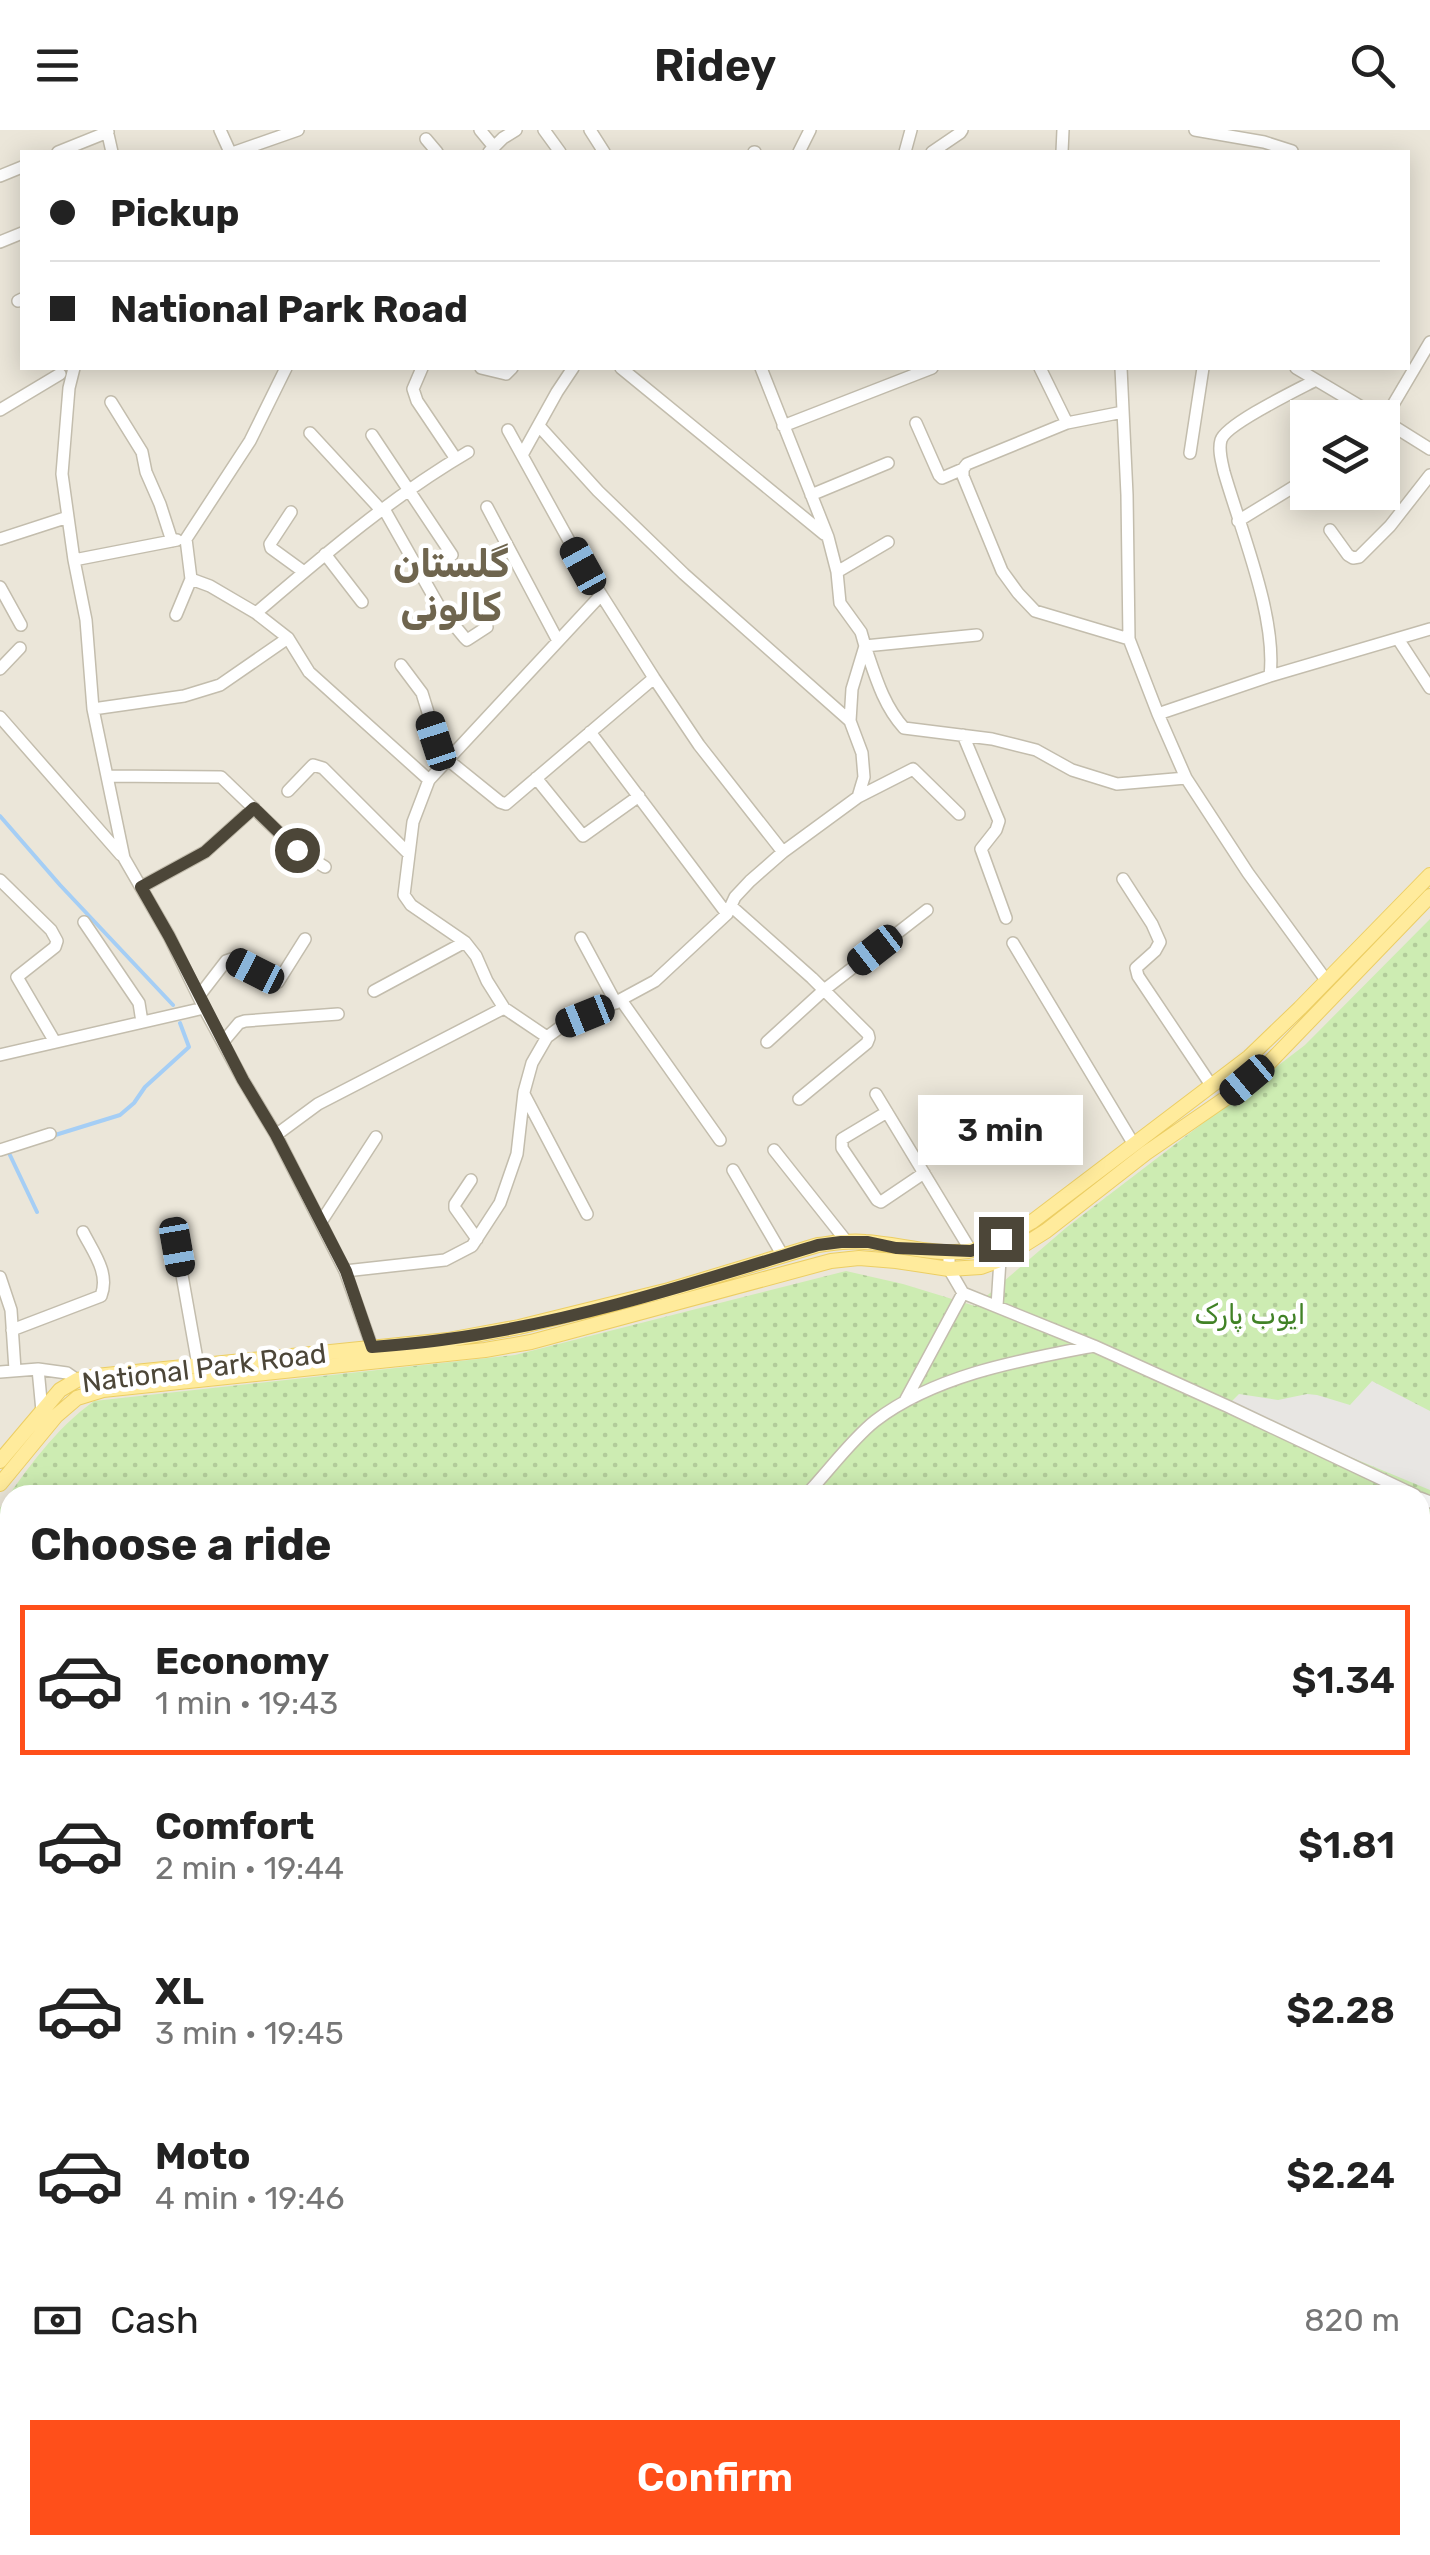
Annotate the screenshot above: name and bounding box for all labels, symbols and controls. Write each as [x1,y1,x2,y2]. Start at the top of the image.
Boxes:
icon: menu [30,38,85,93]
icon: search [1345,38,1400,93]
text: Ridey [654,39,776,92]
text: Pickup [110,190,239,236]
text: National Park Road [110,286,468,332]
map controls [1290,400,1400,510]
button: layers [1290,400,1400,510]
car [555,532,611,600]
district label: گلستان کالونی [393,541,509,631]
car [412,708,460,774]
route start [275,828,320,873]
car [842,920,908,980]
car [221,944,289,998]
car [552,991,618,1041]
car [1214,1049,1280,1111]
callout: 3 min [918,1094,1084,1164]
text: 3 min [958,1111,1043,1149]
car [157,1215,197,1279]
route end [979,1217,1024,1262]
park label: ایوب پارک [1194,1298,1306,1333]
street label: National Park Road [80,1337,328,1399]
text: Choose a ride [30,1518,332,1571]
icon: car [35,1635,125,1725]
text: Economy [155,1638,329,1684]
text: $1.34 [1292,1657,1395,1703]
text: 1 min · 19:43 [155,1684,338,1722]
icon: car [35,1800,125,1890]
text: Comfort [155,1803,314,1849]
text: $1.81 [1298,1822,1395,1868]
text: 2 min · 19:44 [155,1849,344,1887]
icon: car [35,1965,125,2055]
text: XL [155,1968,204,2014]
text: $2.28 [1286,1987,1395,2033]
text: 3 min · 19:45 [155,2014,344,2052]
icon: car [35,2130,125,2220]
text: Moto [155,2133,251,2179]
text: $2.24 [1286,2152,1395,2198]
text: 4 min · 19:46 [155,2179,345,2217]
icon: cash [30,2293,85,2348]
text: Cash [110,2297,199,2343]
text: 820 m [1304,2301,1400,2339]
button: Confirm [30,2420,1400,2535]

